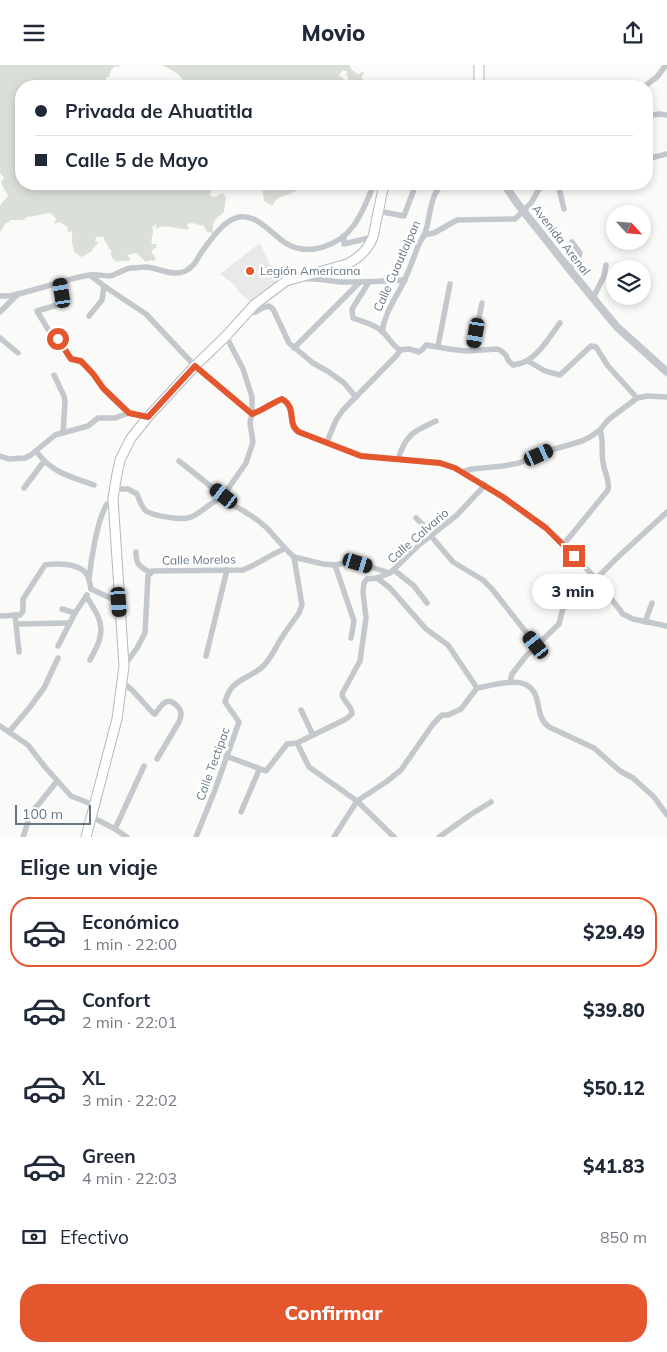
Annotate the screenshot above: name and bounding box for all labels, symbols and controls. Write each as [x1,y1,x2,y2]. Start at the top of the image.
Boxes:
icon: menu [20,19,48,47]
text: Movio [302,19,365,47]
icon: share [619,19,647,47]
text: Privada de Ahuatitla [65,99,253,123]
text: Calle 5 de Mayo [65,148,209,172]
street label: Avenida Arenal [529,201,594,278]
north arrow [606,205,651,250]
map controls [606,205,651,305]
street label: Calle Cuautlalpan [370,218,423,314]
button: layers [606,260,651,305]
place label: Legión Americana [260,263,361,278]
marker: Legión Americana [244,265,256,277]
car [52,277,71,309]
car [466,317,485,349]
route start [47,328,69,350]
car [522,442,555,468]
car [207,481,240,511]
street label: Calle Calvario [384,505,451,566]
route end [563,545,585,567]
street label: Calle Morelos [162,551,236,568]
car [341,551,374,575]
callout: 3 min [533,573,615,609]
text: 3 min [552,581,594,601]
car [110,587,127,617]
car [520,629,551,661]
street label: Calle Tectipac [192,725,233,802]
scale bar [15,802,91,825]
text: 100 m [22,805,63,823]
text: Elige un viaje [20,853,158,881]
icon: car [22,910,67,955]
text: Económico [82,910,179,934]
text: $29.49 [583,920,645,944]
text: 1 min · 22:00 [82,934,177,954]
icon: car [22,988,67,1033]
text: Confort [82,988,150,1012]
text: $39.80 [583,998,645,1022]
text: 2 min · 22:01 [82,1012,177,1032]
icon: car [22,1066,67,1111]
text: XL [82,1066,105,1090]
text: $50.12 [583,1076,645,1100]
text: 3 min · 22:02 [82,1090,177,1110]
icon: car [22,1144,67,1189]
text: Green [82,1144,136,1168]
text: $41.83 [583,1154,645,1178]
text: 4 min · 22:03 [82,1168,177,1188]
icon: cash [20,1223,48,1251]
text: Efectivo [60,1225,129,1249]
text: 850 m [600,1227,647,1247]
button: Confirmar [20,1284,647,1342]

